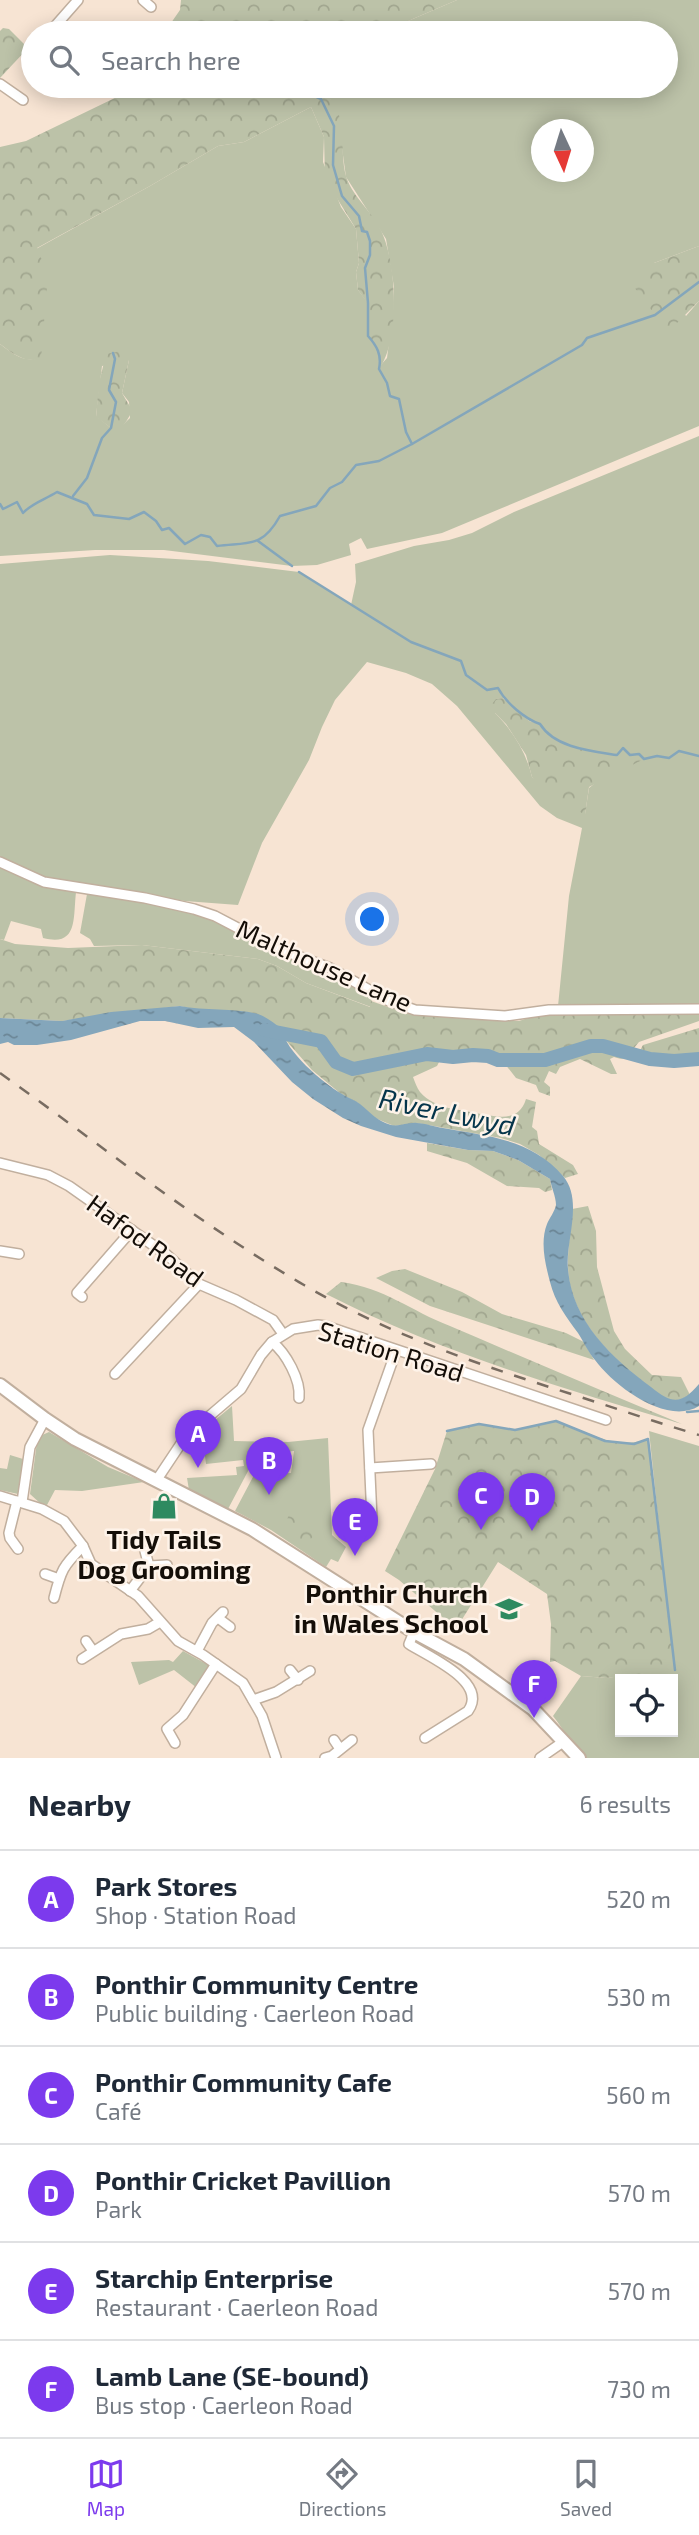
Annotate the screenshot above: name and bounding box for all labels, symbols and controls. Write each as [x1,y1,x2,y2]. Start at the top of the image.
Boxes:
search box [21,21,678,98]
icon: search [45,41,83,79]
text: Search here [101,44,241,75]
north arrow [531,119,594,182]
your location [355,902,389,936]
street label: Malthouse Lane [232,912,417,1017]
water label: River Lwyd [376,1080,519,1142]
street label: Hafod Road [81,1187,210,1292]
street label: Station Road [315,1314,468,1387]
pin: A [175,1410,221,1468]
pin: B [246,1437,292,1495]
pin: C [458,1472,504,1530]
pin: D [509,1473,555,1531]
shop icon: Tidy Tails Dog Grooming [149,1491,179,1521]
pin: E [332,1498,378,1556]
place label: Tidy Tails Dog Grooming [77,1523,251,1584]
place label: Ponthir Church in Wales School [294,1577,488,1638]
school or university icon: Ponthir Church in Wales School [494,1594,524,1624]
pin: F [511,1660,557,1718]
map controls [615,1674,678,1737]
button: locate [615,1674,678,1737]
text: Nearby [28,1786,131,1822]
text: 6 results [580,1790,671,1818]
text: Park Stores [95,1870,237,1901]
text: A [43,1885,59,1913]
text: 520 m [607,1885,671,1913]
text: Shop · Station Road [95,1901,297,1929]
text: Ponthir Community Centre [95,1968,419,1999]
text: B [44,1983,58,2011]
text: 530 m [607,1983,671,2011]
text: Public building · Caerleon Road [95,1999,414,2027]
text: Ponthir Community Cafe [95,2066,392,2097]
text: C [44,2081,58,2109]
text: 560 m [606,2081,671,2109]
text: Café [95,2097,142,2125]
text: Ponthir Cricket Pavillion [95,2164,391,2195]
text: D [43,2179,59,2207]
text: 570 m [608,2179,671,2207]
text: Park [95,2195,142,2223]
text: Starchip Enterprise [95,2262,333,2293]
text: E [44,2277,58,2305]
text: 570 m [608,2277,671,2305]
text: Restaurant · Caerleon Road [95,2293,378,2321]
text: Lamb Lane (SE-bound) [95,2360,369,2391]
text: F [45,2375,57,2403]
text: 730 m [607,2375,671,2403]
text: Bus stop · Caerleon Road [95,2391,353,2419]
tab: Map [87,2455,125,2520]
tab: Directions [299,2455,386,2520]
tab: Saved [560,2455,612,2520]

